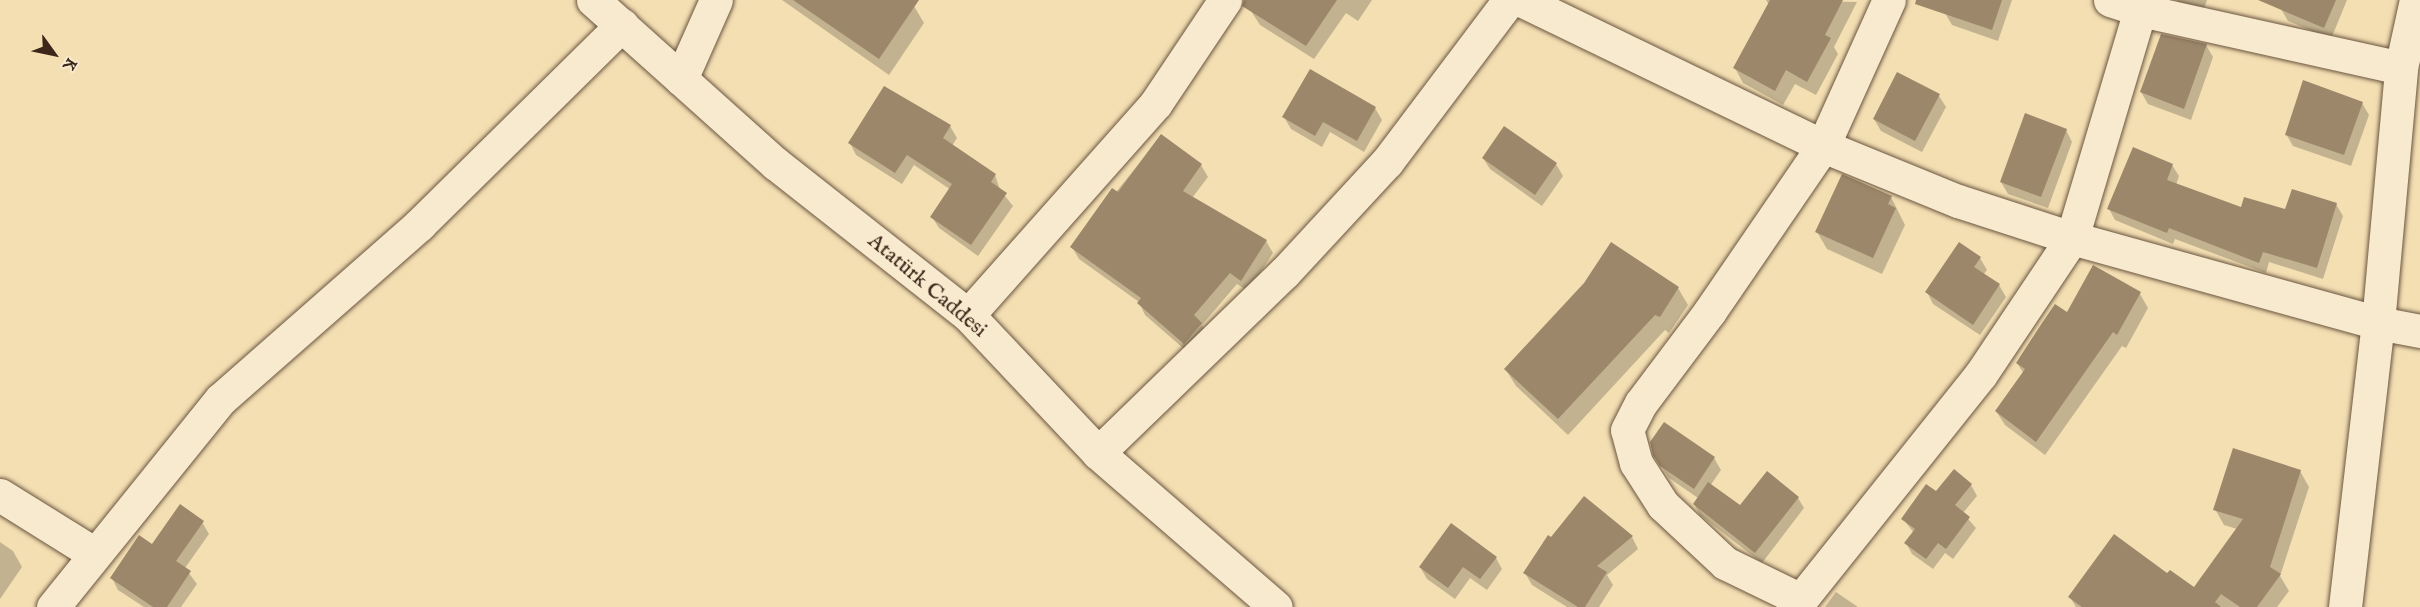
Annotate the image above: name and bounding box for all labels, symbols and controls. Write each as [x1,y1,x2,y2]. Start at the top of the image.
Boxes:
north arrow [24,24,84,84]
text: K [58,53,81,74]
street label: Atatürk Caddesi [862,228,992,344]

